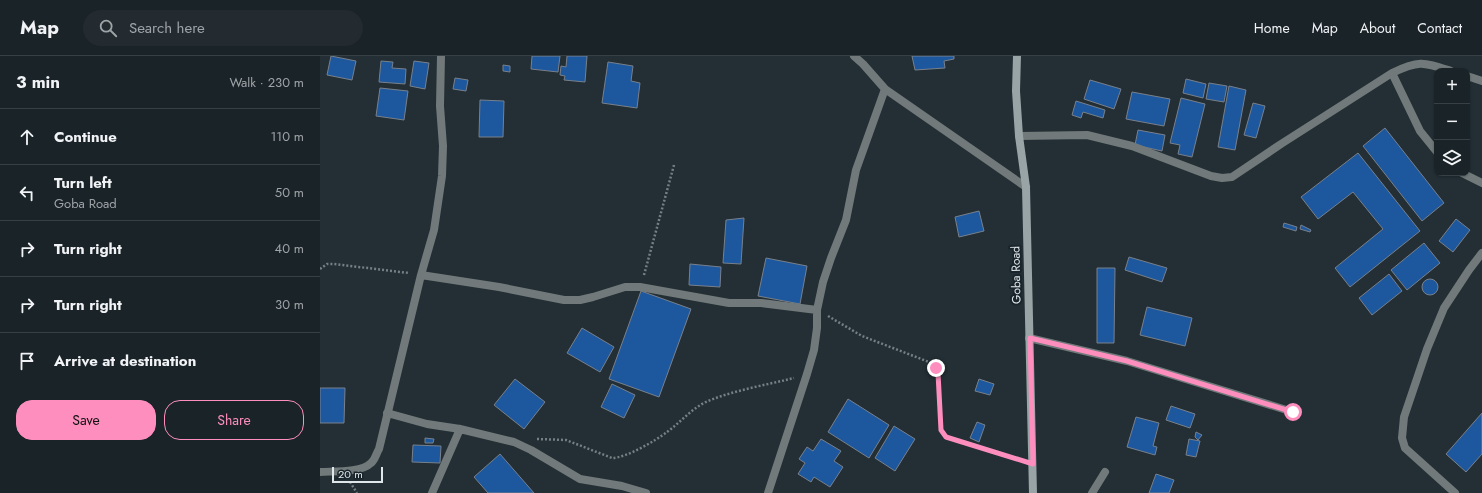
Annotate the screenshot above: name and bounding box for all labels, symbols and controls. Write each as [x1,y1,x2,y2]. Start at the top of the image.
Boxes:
search box [83,10,363,46]
text: Map [20,14,59,41]
icon: search [97,17,119,39]
text: Search here [129,17,205,39]
text: Home [1254,18,1290,38]
text: Map [1312,18,1338,38]
text: About [1360,18,1395,38]
text: Contact [1417,18,1462,38]
map controls [1434,68,1470,176]
button: + [1434,68,1470,104]
text: 3 min [16,70,60,94]
text: Walk · 230 m [229,73,304,92]
button: − [1434,104,1470,140]
icon: ahead [16,126,38,148]
text: Continue [54,126,117,148]
text: 110 m [270,127,304,146]
button: layers [1434,140,1470,176]
text: Turn left [54,172,112,194]
icon: left [16,182,38,204]
text: 50 m [275,183,304,202]
text: Goba Road [54,194,117,213]
icon: right [16,238,38,260]
text: Turn right [54,238,122,260]
text: 40 m [275,239,304,258]
street label: Goba Road [1006,246,1026,304]
icon: right [16,294,38,316]
text: Turn right [54,294,122,316]
text: 30 m [275,295,304,314]
icon: arrive [16,350,38,372]
text: Arrive at destination [54,350,196,372]
route end [927,359,945,377]
button: Save [16,400,156,440]
button: Share [164,400,304,440]
route start [1284,403,1302,421]
scale bar [332,465,383,484]
text: 20 m [338,466,363,482]

